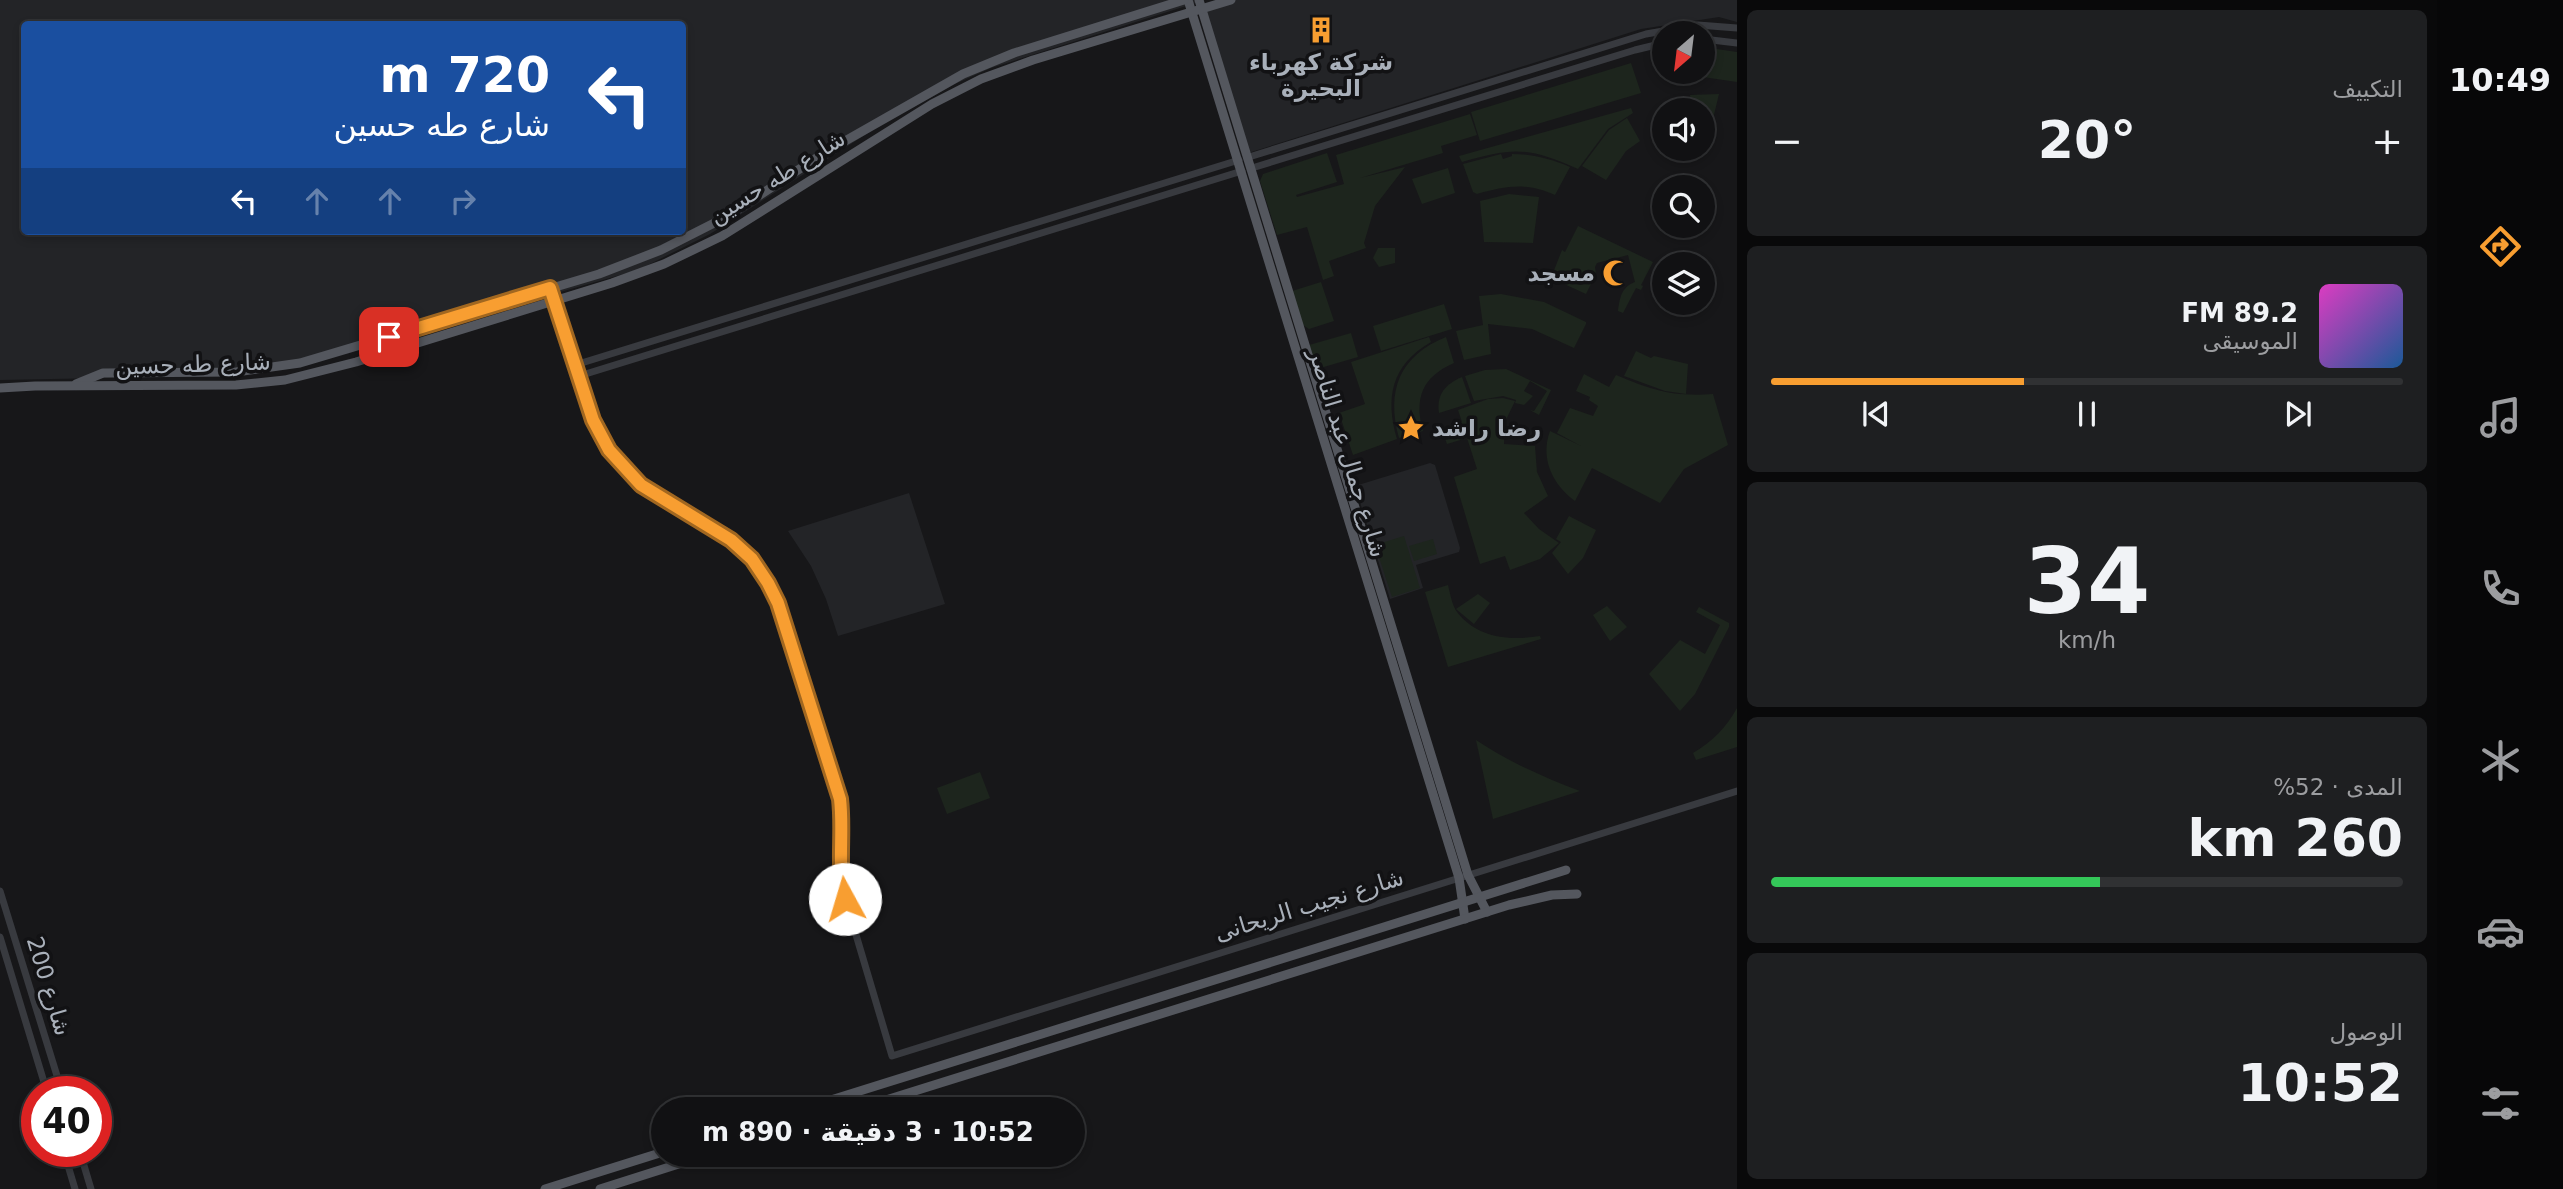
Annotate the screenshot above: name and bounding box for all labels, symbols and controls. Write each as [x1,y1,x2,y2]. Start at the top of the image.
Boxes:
building icon: شركة كهرباء البحيرة [1306,15,1336,45]
north arrow [1652,21,1715,84]
map controls [1652,21,1715,315]
text: 720 m [380,47,550,104]
icon: left [574,49,665,140]
place label: شركة كهرباء البحيرة [1249,49,1393,102]
text: 10:49 [2449,61,2551,99]
text: التكييف [2332,76,2403,102]
button: sound [1652,98,1715,161]
text: شارع طه حسين [334,106,550,144]
text: 20° [2038,110,2136,170]
text: − [1771,119,1803,163]
text: + [2371,119,2403,163]
street label: شارع طه حسين [704,125,850,230]
button: search [1652,175,1715,238]
icon: left [225,182,263,220]
icon: ahead [298,182,336,220]
icon: ahead [371,182,409,220]
icon: right [444,182,482,220]
icon: directions [2476,222,2525,271]
button: layers [1652,252,1715,315]
mosque icon: مسجد [1601,258,1631,288]
place label: مسجد [1527,260,1595,286]
text: 89.2 FM [2181,298,2298,328]
pin [359,307,419,367]
icon: arrive [370,318,408,356]
text: الموسيقى [2202,328,2298,354]
street label: شارع جمال عبد الناصر [1303,345,1392,561]
street label: شارع طه حسين [115,348,271,381]
icon: music [2476,393,2525,442]
icon: previous [1857,395,1895,433]
icon: pause [2068,395,2106,433]
icon: next [2279,395,2317,433]
place icon: رضا راشد [1396,413,1426,443]
place label: رضا راشد [1432,415,1541,442]
text: 34 [2024,529,2150,634]
icon: phone [2476,564,2525,613]
text: km/h [2058,627,2116,653]
icon: climate [2476,736,2525,785]
text: المدى · 52% [2273,774,2403,800]
text: 260 km [2188,808,2403,868]
position arrow [808,862,882,936]
street label: شارع نجيب الريحانى [1211,864,1407,947]
icon: car [2476,907,2525,956]
street label: شارع 200 [21,933,76,1039]
text: الوصول [2330,1019,2403,1045]
text: 10:52 [2237,1053,2403,1113]
speed limit sign: 40 [21,1076,112,1167]
icon: filters [2476,1079,2525,1128]
text: 10:52 · 3 دقيقة · 890 m [702,1117,1034,1147]

